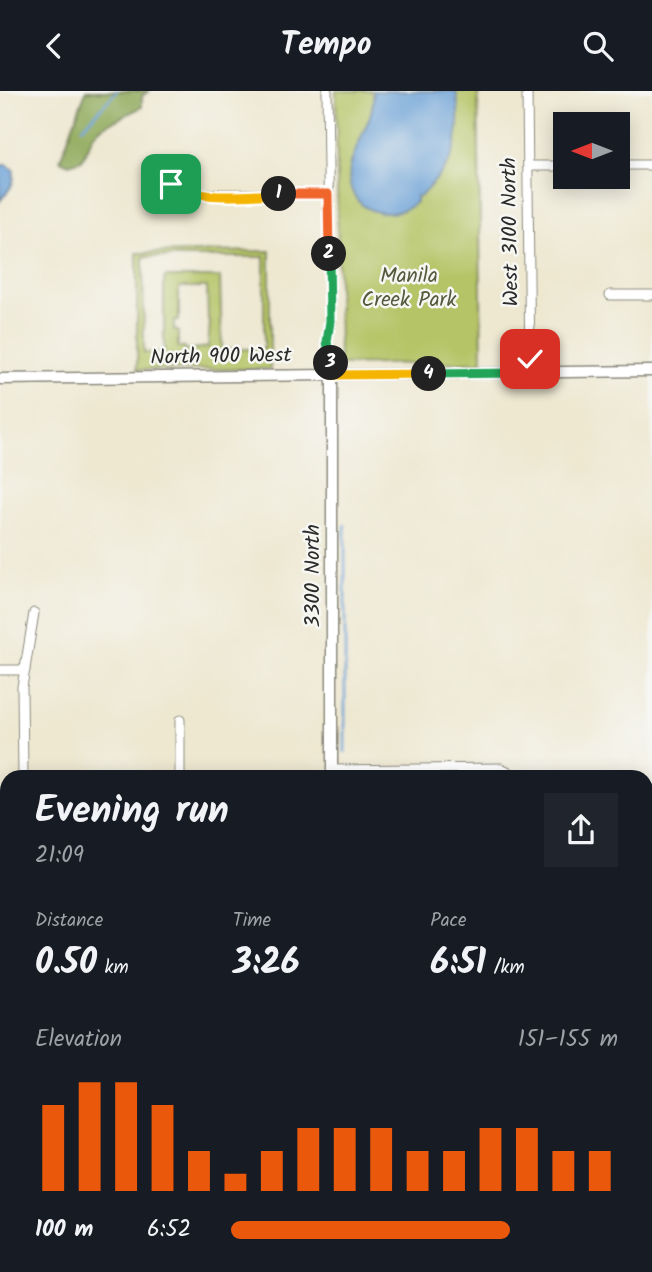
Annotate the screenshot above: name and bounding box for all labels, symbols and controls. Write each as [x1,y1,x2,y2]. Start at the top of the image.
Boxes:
text: Tempo [280,20,372,71]
icon: back [35,27,73,65]
icon: search [579,27,617,65]
north arrow [553,112,630,189]
map controls [553,112,630,189]
pin [141,154,201,214]
street label: West 3100 North [493,157,529,307]
icon: arrive [152,165,190,203]
pin: 1 [262,177,296,211]
text: 1 [276,178,281,208]
pin: 2 [312,237,346,271]
text: 2 [323,238,334,268]
park label: Manila Creek Park [362,260,457,317]
pin [500,329,560,389]
street label: North 900 West [150,339,293,375]
icon: check [511,340,549,378]
pin: 3 [314,345,348,381]
text: 3 [325,347,336,377]
pin: 4 [412,357,446,391]
text: 4 [423,358,434,388]
street label: 3300 North [297,524,330,628]
text: Evening run [35,782,229,842]
button: share [544,793,618,867]
text: 21:09 [35,838,84,874]
text: Distance [35,906,103,936]
text: Time [233,906,271,936]
text: Pace [430,906,467,936]
text: 0.50 [35,936,97,992]
text: 3:26 [233,936,300,992]
text: 6:51 [430,936,486,992]
text: km [97,953,129,983]
text: /km [486,953,525,983]
text: Elevation [35,1022,122,1058]
text: 151–155 m [518,1022,618,1058]
text: 100 m [35,1212,93,1248]
text: 6:52 [147,1212,191,1248]

